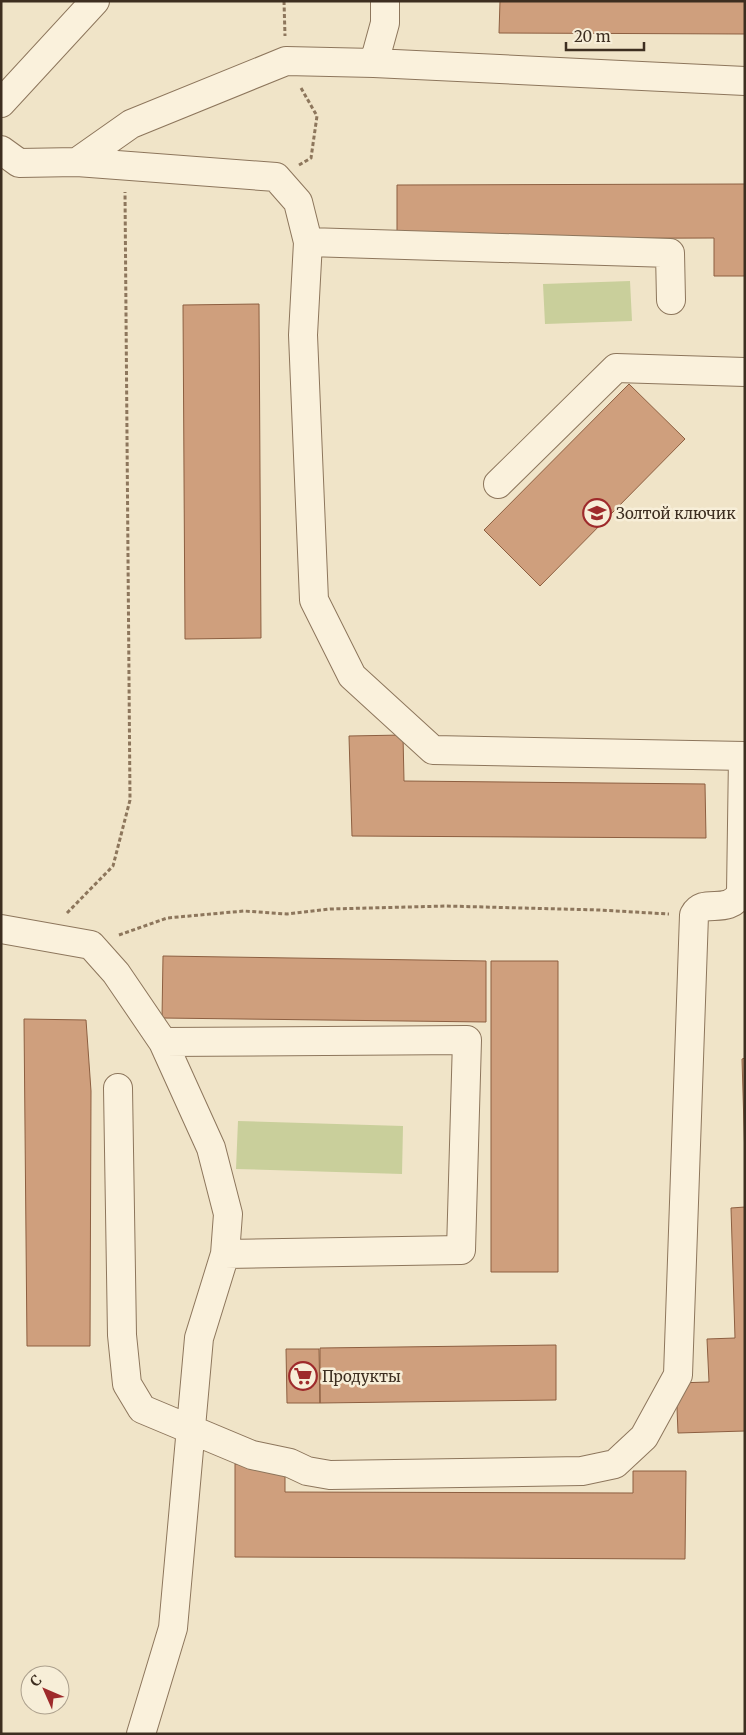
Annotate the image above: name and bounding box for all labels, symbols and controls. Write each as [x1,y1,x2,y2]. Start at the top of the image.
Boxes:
scale bar [566,20,644,52]
text: 20 m [574,27,611,46]
school or university icon: Золтой ключик [582,498,612,528]
place label: Золтой ключик [616,504,736,523]
supermarket icon: Продукты [288,1361,318,1391]
place label: Продукты [322,1367,401,1386]
north arrow [20,1665,70,1715]
text: С [26,1671,45,1690]

